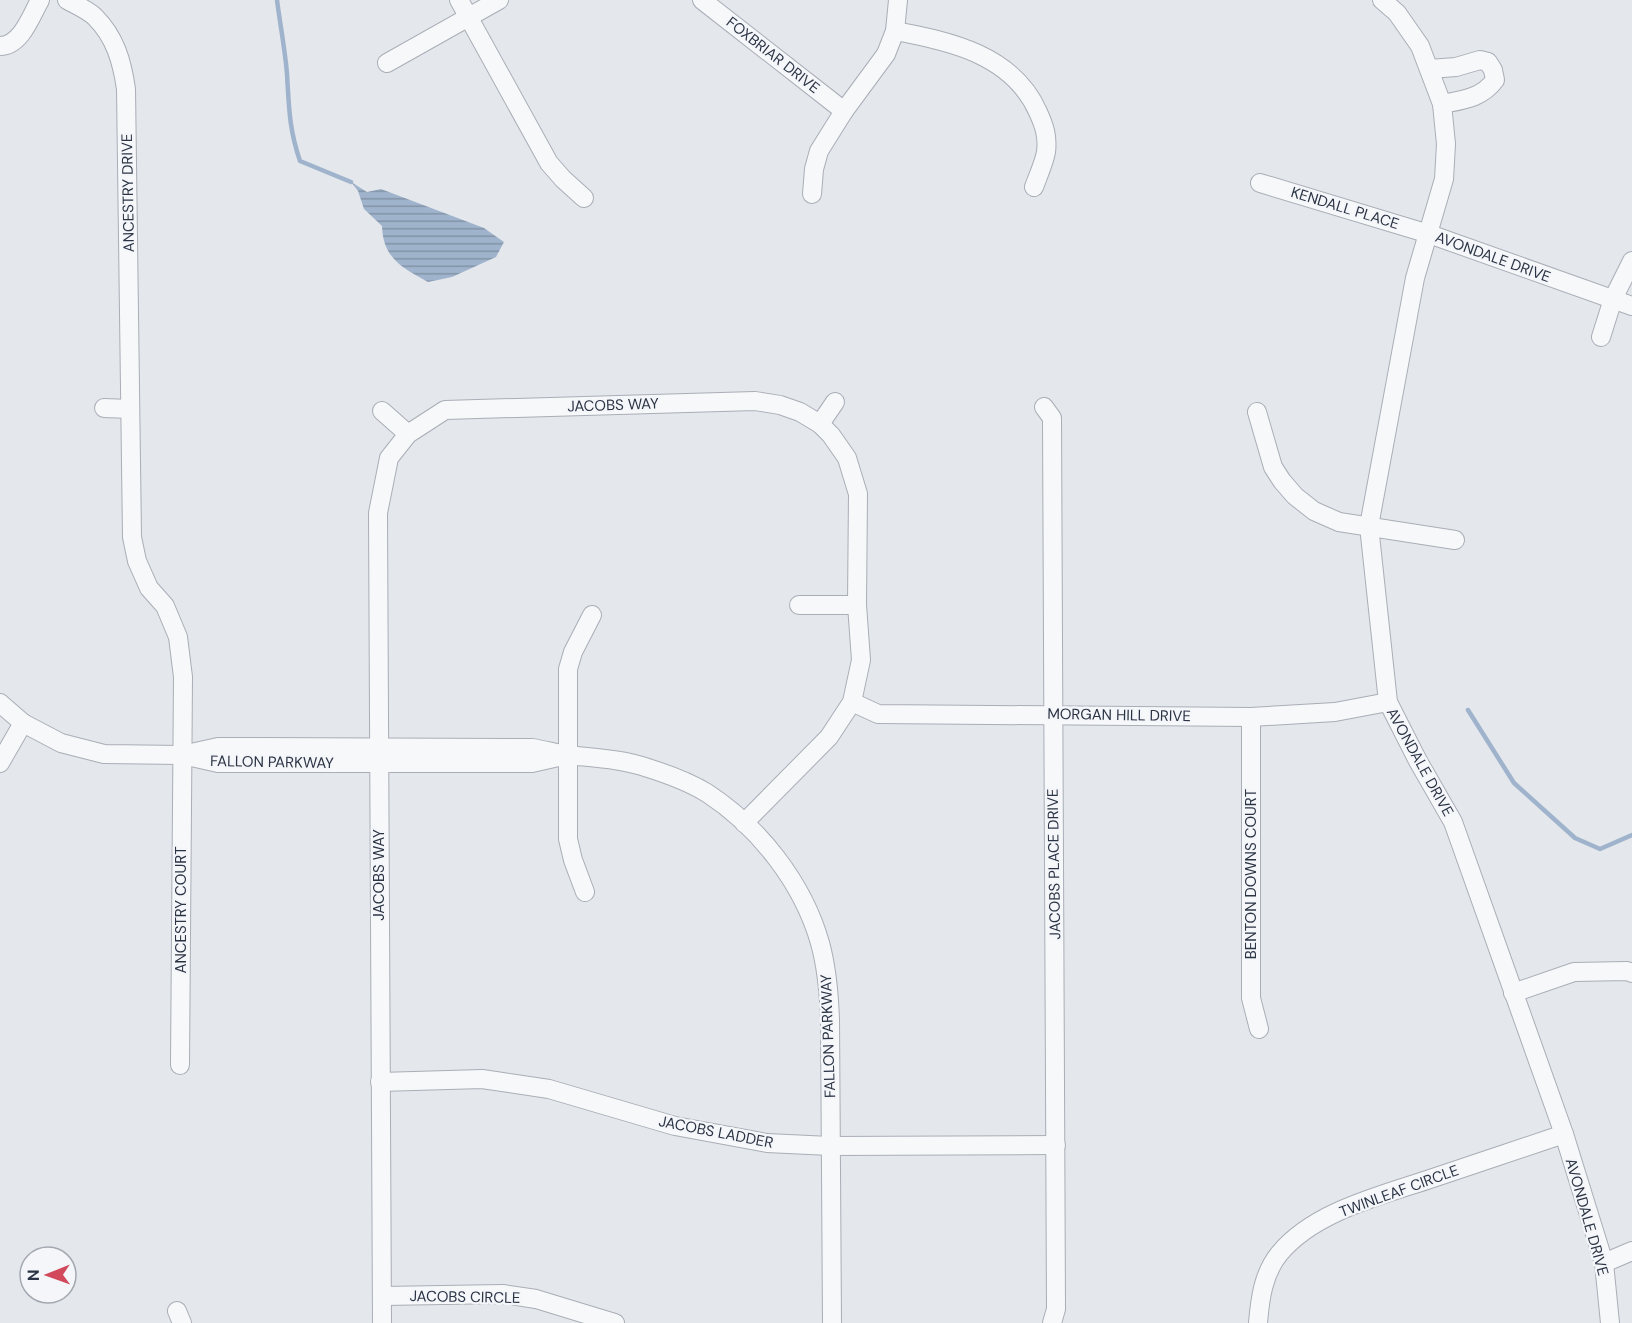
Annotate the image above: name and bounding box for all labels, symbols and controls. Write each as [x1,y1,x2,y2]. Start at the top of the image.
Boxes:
street label: FOXBRIAR DRIVE [722,12,824,98]
street label: ANCESTRY DRIVE [117,133,139,253]
street label: KENDALL PLACE [1288,182,1402,234]
street label: AVONDALE DRIVE [1433,227,1553,287]
street label: JACOBS WAY [567,393,659,417]
street label: MORGAN HILL DRIVE [1047,704,1191,726]
street label: AVONDALE DRIVE [1382,704,1458,820]
street label: FALLON PARKWAY [210,751,334,773]
street label: JACOBS PLACE DRIVE [1043,788,1065,940]
street label: BENTON DOWNS COURT [1241,789,1261,959]
street label: JACOBS WAY [369,829,389,921]
street label: ANCESTRY COURT [171,846,191,974]
street label: FALLON PARKWAY [816,974,840,1098]
street label: JACOBS LADDER [657,1111,775,1153]
street label: AVONDALE DRIVE [1561,1156,1613,1278]
street label: TWINLEAF CIRCLE [1337,1160,1461,1222]
north arrow [18,1245,78,1305]
text: N [23,1269,44,1281]
street label: JACOBS CIRCLE [409,1286,521,1308]

